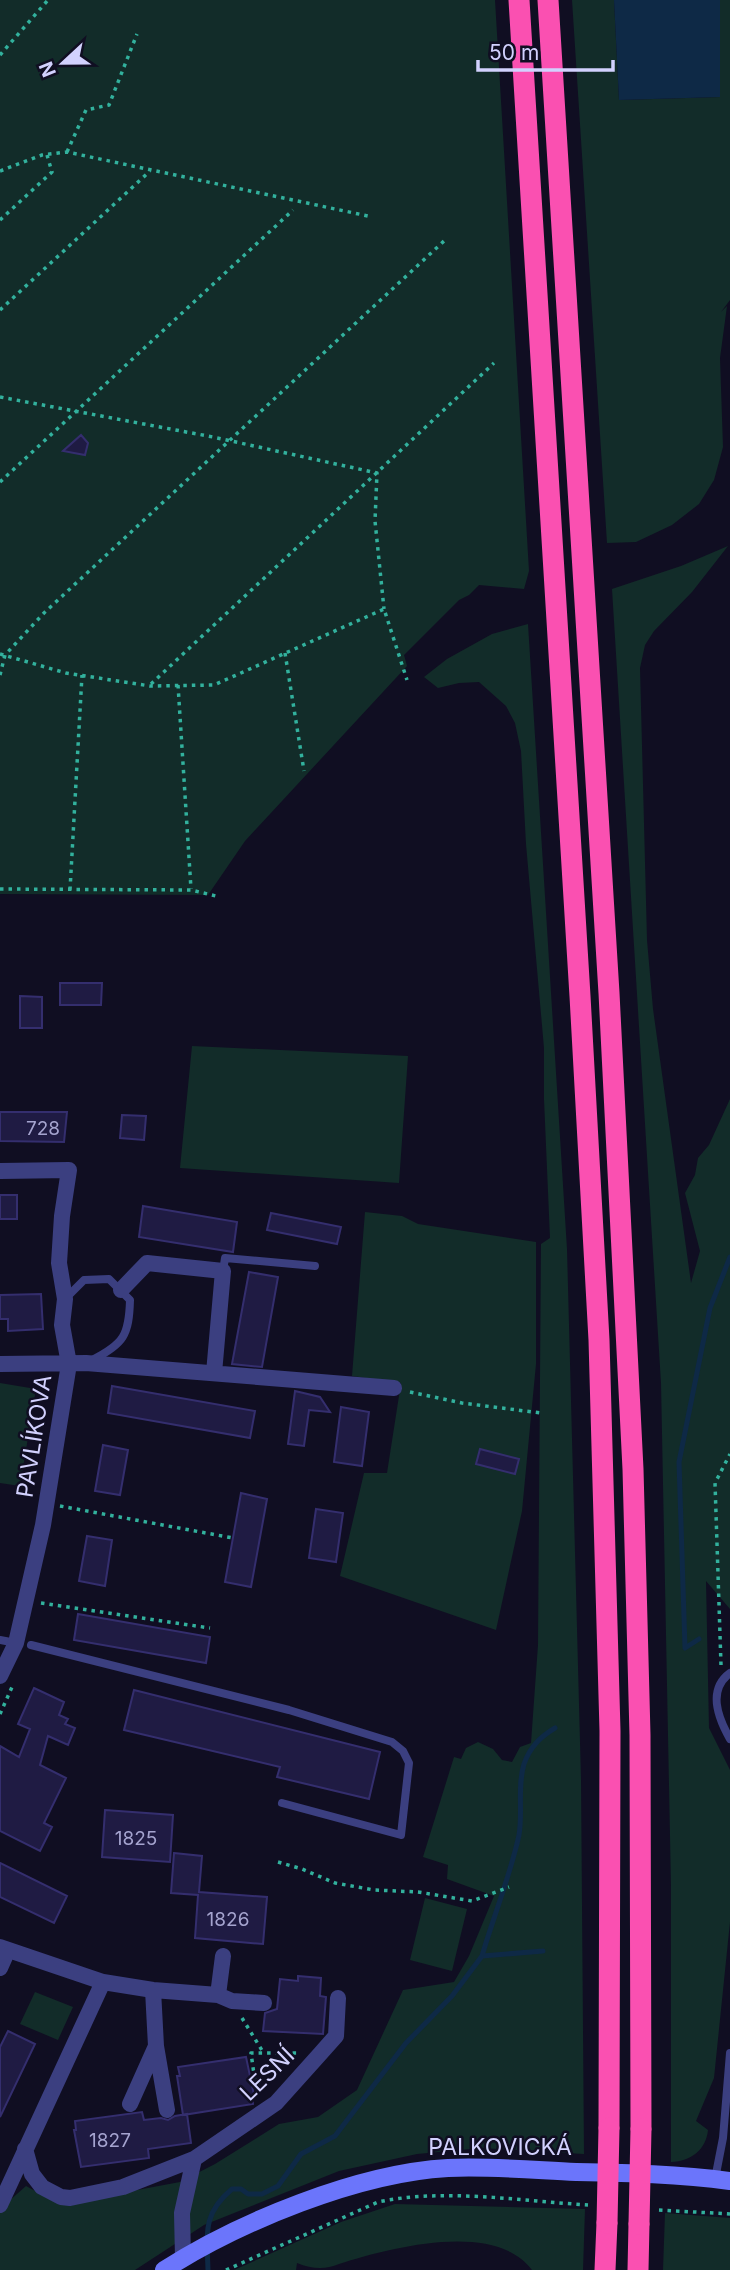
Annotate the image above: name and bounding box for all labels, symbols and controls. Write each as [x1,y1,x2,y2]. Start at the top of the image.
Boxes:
north arrow [28,28,98,98]
scale bar [478,28,613,72]
text: 50 m [489,40,539,65]
text: N [34,58,61,80]
house number: 728 [26,1117,60,1140]
street label: PAVLÍKOVA [10,1372,58,1499]
house number: 1825 [115,1827,157,1850]
house number: 1826 [207,1908,249,1931]
street label: LESNÍ [234,2041,301,2107]
house number: 1827 [89,2129,131,2152]
street label: PALKOVICKÁ [428,2133,572,2161]

